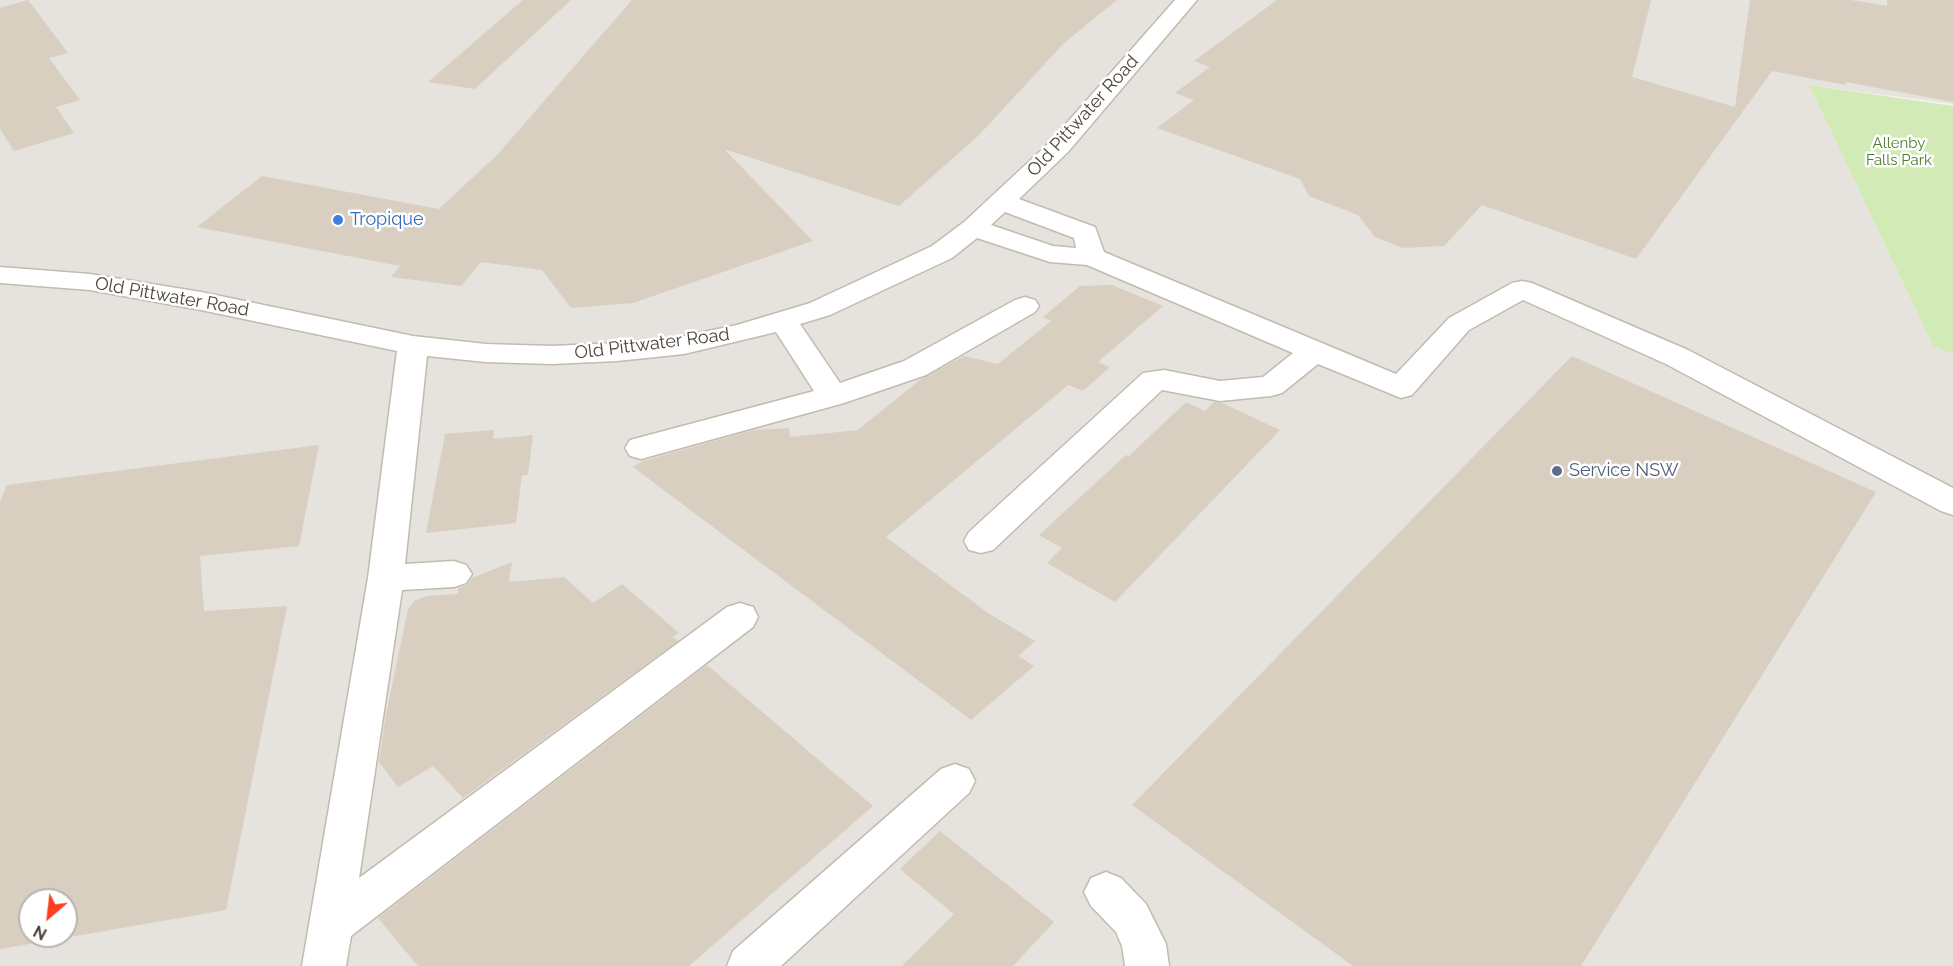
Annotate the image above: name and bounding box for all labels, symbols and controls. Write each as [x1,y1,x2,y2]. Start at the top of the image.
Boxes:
street label: Old Pittwater Road [1023,51,1143,181]
park label: Allenby Falls Park [1866,134,1932,169]
place label: Tropique [350,209,424,231]
marker: Tropique [331,213,345,227]
street label: Old Pittwater Road [93,273,251,321]
street label: Old Pittwater Road [573,324,731,364]
place label: Service NSW [1569,460,1679,482]
marker: Service NSW [1550,464,1564,478]
north arrow [18,888,78,948]
text: N [30,921,50,944]

